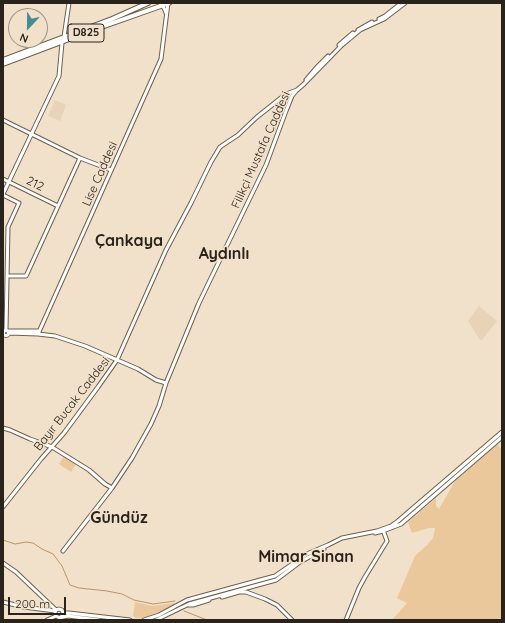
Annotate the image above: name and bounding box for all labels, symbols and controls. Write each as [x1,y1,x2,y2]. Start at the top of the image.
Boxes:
north arrow [8,8,48,48]
road number: D825 [68,24,104,42]
text: N [18,30,30,46]
street label: Filikçi Mustafa Caddesi [229,89,293,211]
street label: Lise Caddesi [79,139,121,209]
street label: 212 [24,174,46,194]
district label: Çankaya [95,231,163,251]
district label: Aydınlı [199,244,249,264]
street label: Bayır Bucak Caddesi [31,354,113,454]
district label: Gündüz [90,508,148,528]
district label: Mimar Sinan [258,547,354,567]
scale bar [10,589,68,615]
text: 200 m [15,596,50,611]

